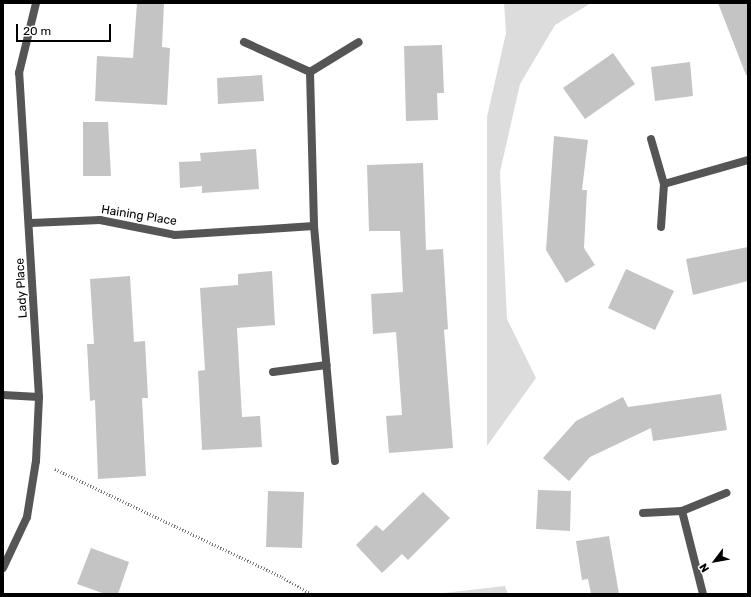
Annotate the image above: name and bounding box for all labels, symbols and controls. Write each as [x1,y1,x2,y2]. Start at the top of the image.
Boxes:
scale bar [18,16,113,42]
text: 20 m [23,24,51,38]
street label: Haining Place [100,203,178,229]
street label: Lady Place [13,257,31,319]
north arrow [695,541,735,581]
text: N [697,561,712,574]

